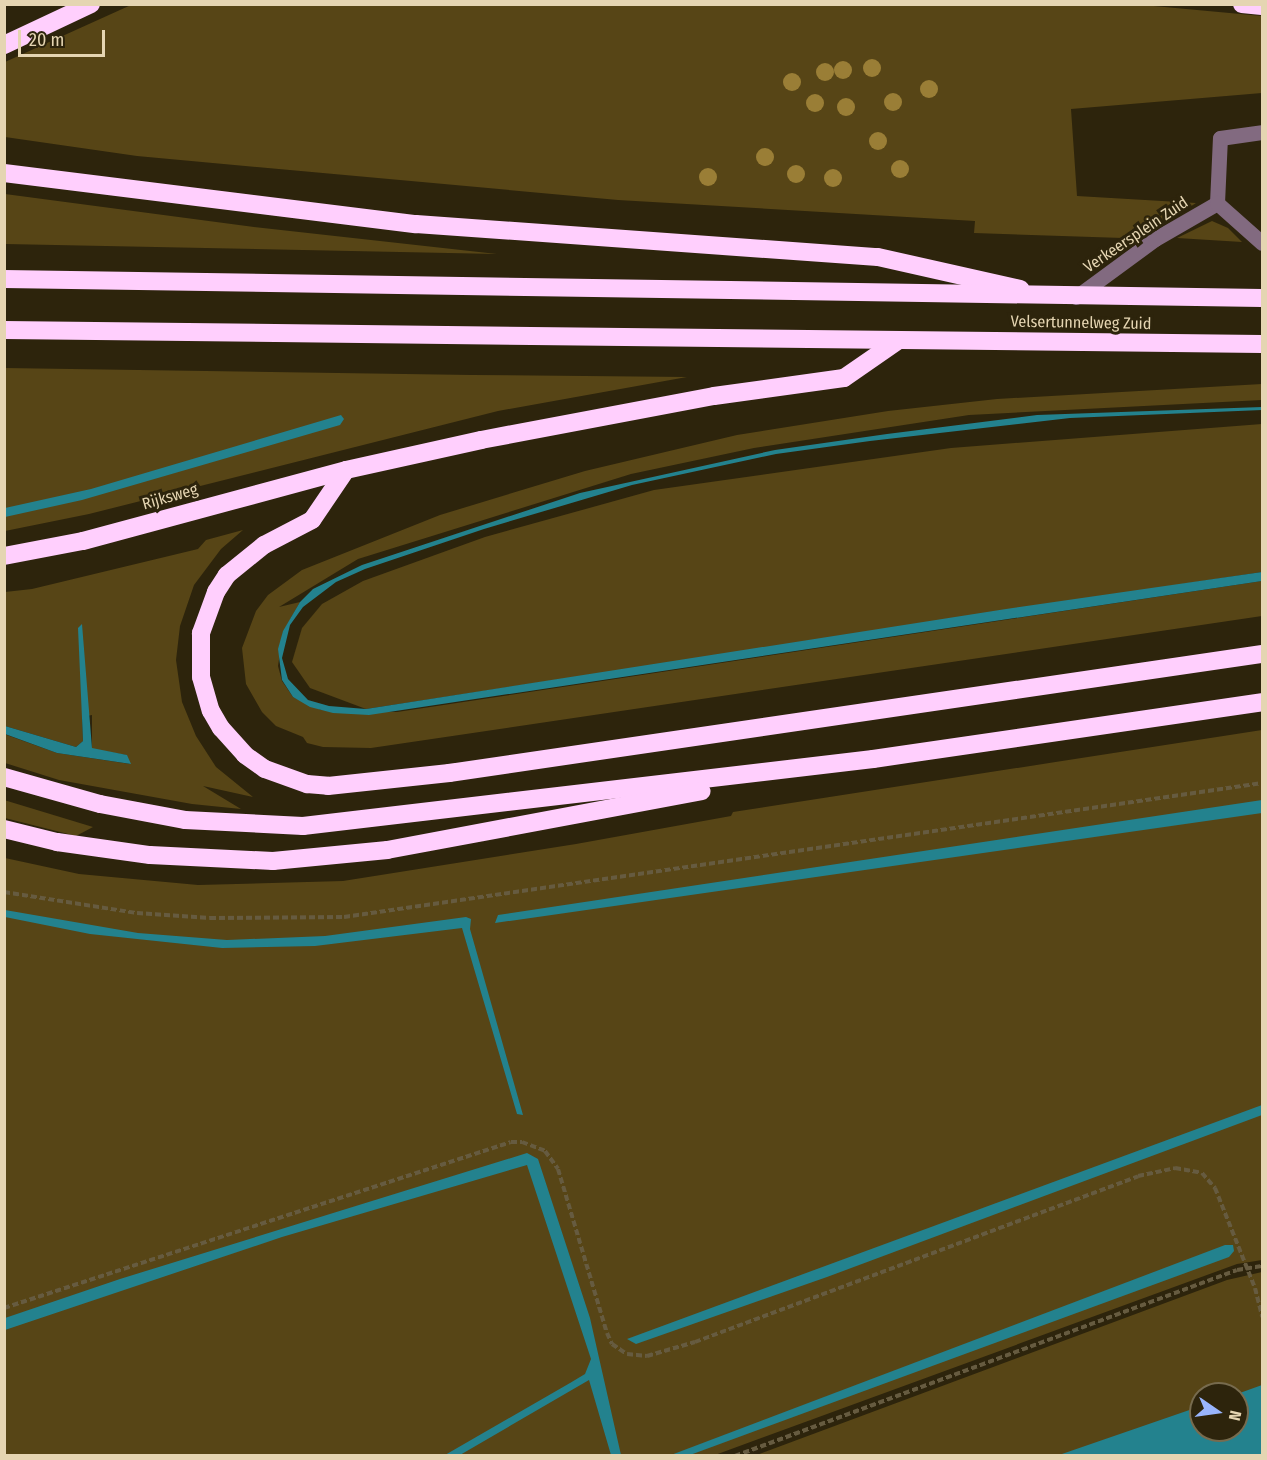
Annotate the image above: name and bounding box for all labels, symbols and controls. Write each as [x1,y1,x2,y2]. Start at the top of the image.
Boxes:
scale bar [21,18,108,56]
text: 20 m [29,29,64,51]
street label: Verkeersplein Zuid [1080,193,1192,277]
street label: Velsertunnelweg Zuid [1011,312,1151,334]
street label: Rijksweg [140,480,200,514]
north arrow [1189,1382,1249,1442]
text: N [1225,1409,1245,1423]

